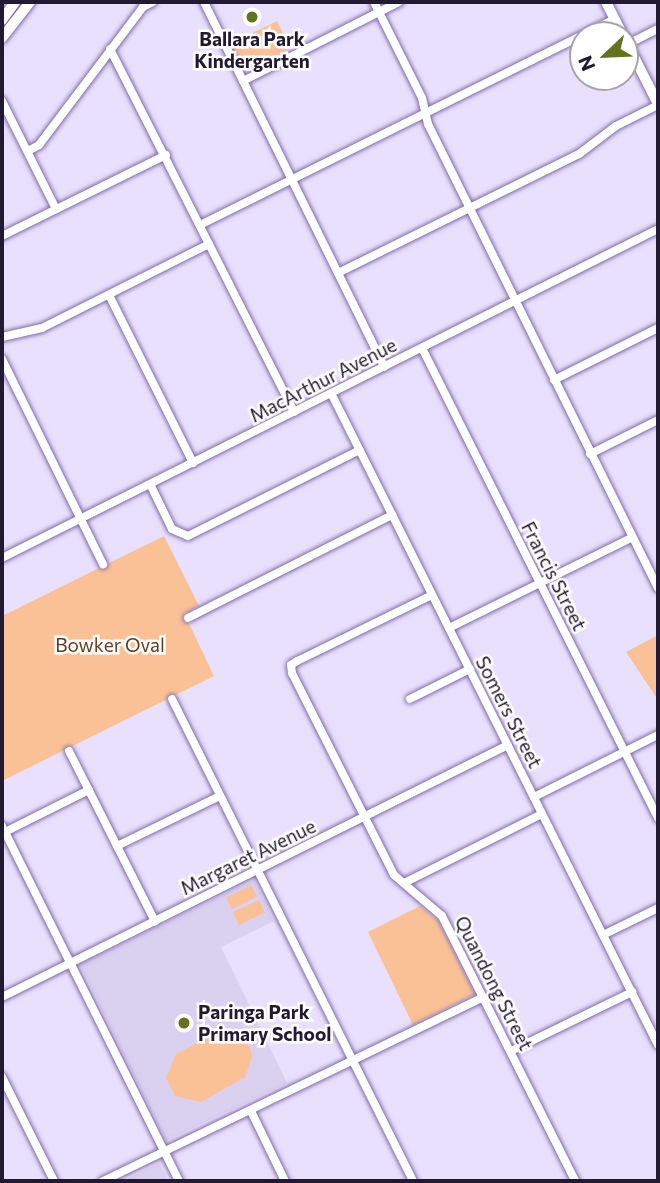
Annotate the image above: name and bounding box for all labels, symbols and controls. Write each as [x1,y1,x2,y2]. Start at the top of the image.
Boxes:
marker: Ballara Park Kindergarten [244,9,260,25]
north arrow [569,21,639,91]
place label: Ballara Park Kindergarten [194,28,310,72]
text: N [573,53,599,75]
street label: MacArthur Avenue [246,333,400,427]
street label: Francis Street [517,518,591,634]
park label: Bowker Oval [55,634,165,656]
street label: Somers Street [471,652,547,772]
street label: Margaret Avenue [177,814,319,900]
street label: Quandong Street [450,912,538,1054]
place label: Paringa Park Primary School [198,1001,331,1045]
marker: Paringa Park Primary School [176,1015,192,1031]

